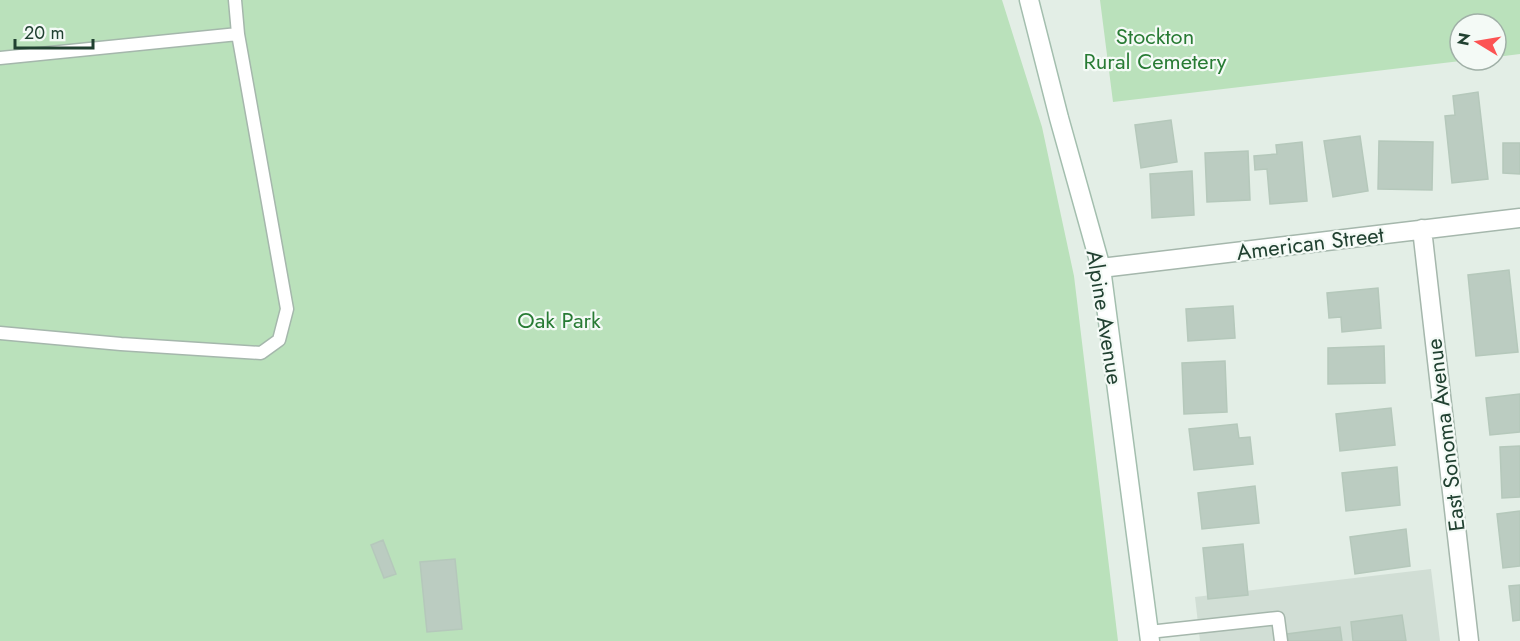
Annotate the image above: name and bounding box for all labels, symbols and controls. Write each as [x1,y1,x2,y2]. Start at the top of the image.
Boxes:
scale bar [15,12,93,50]
north arrow [1448,12,1508,72]
text: 20 m [24,20,64,46]
park label: Stockton Rural Cemetery [1083,20,1227,77]
text: N [1451,31,1476,48]
street label: American Street [1235,218,1386,268]
street label: Alpine Avenue [1079,247,1131,387]
park label: Oak Park [517,304,601,336]
street label: East Sonoma Avenue [1417,337,1473,533]

